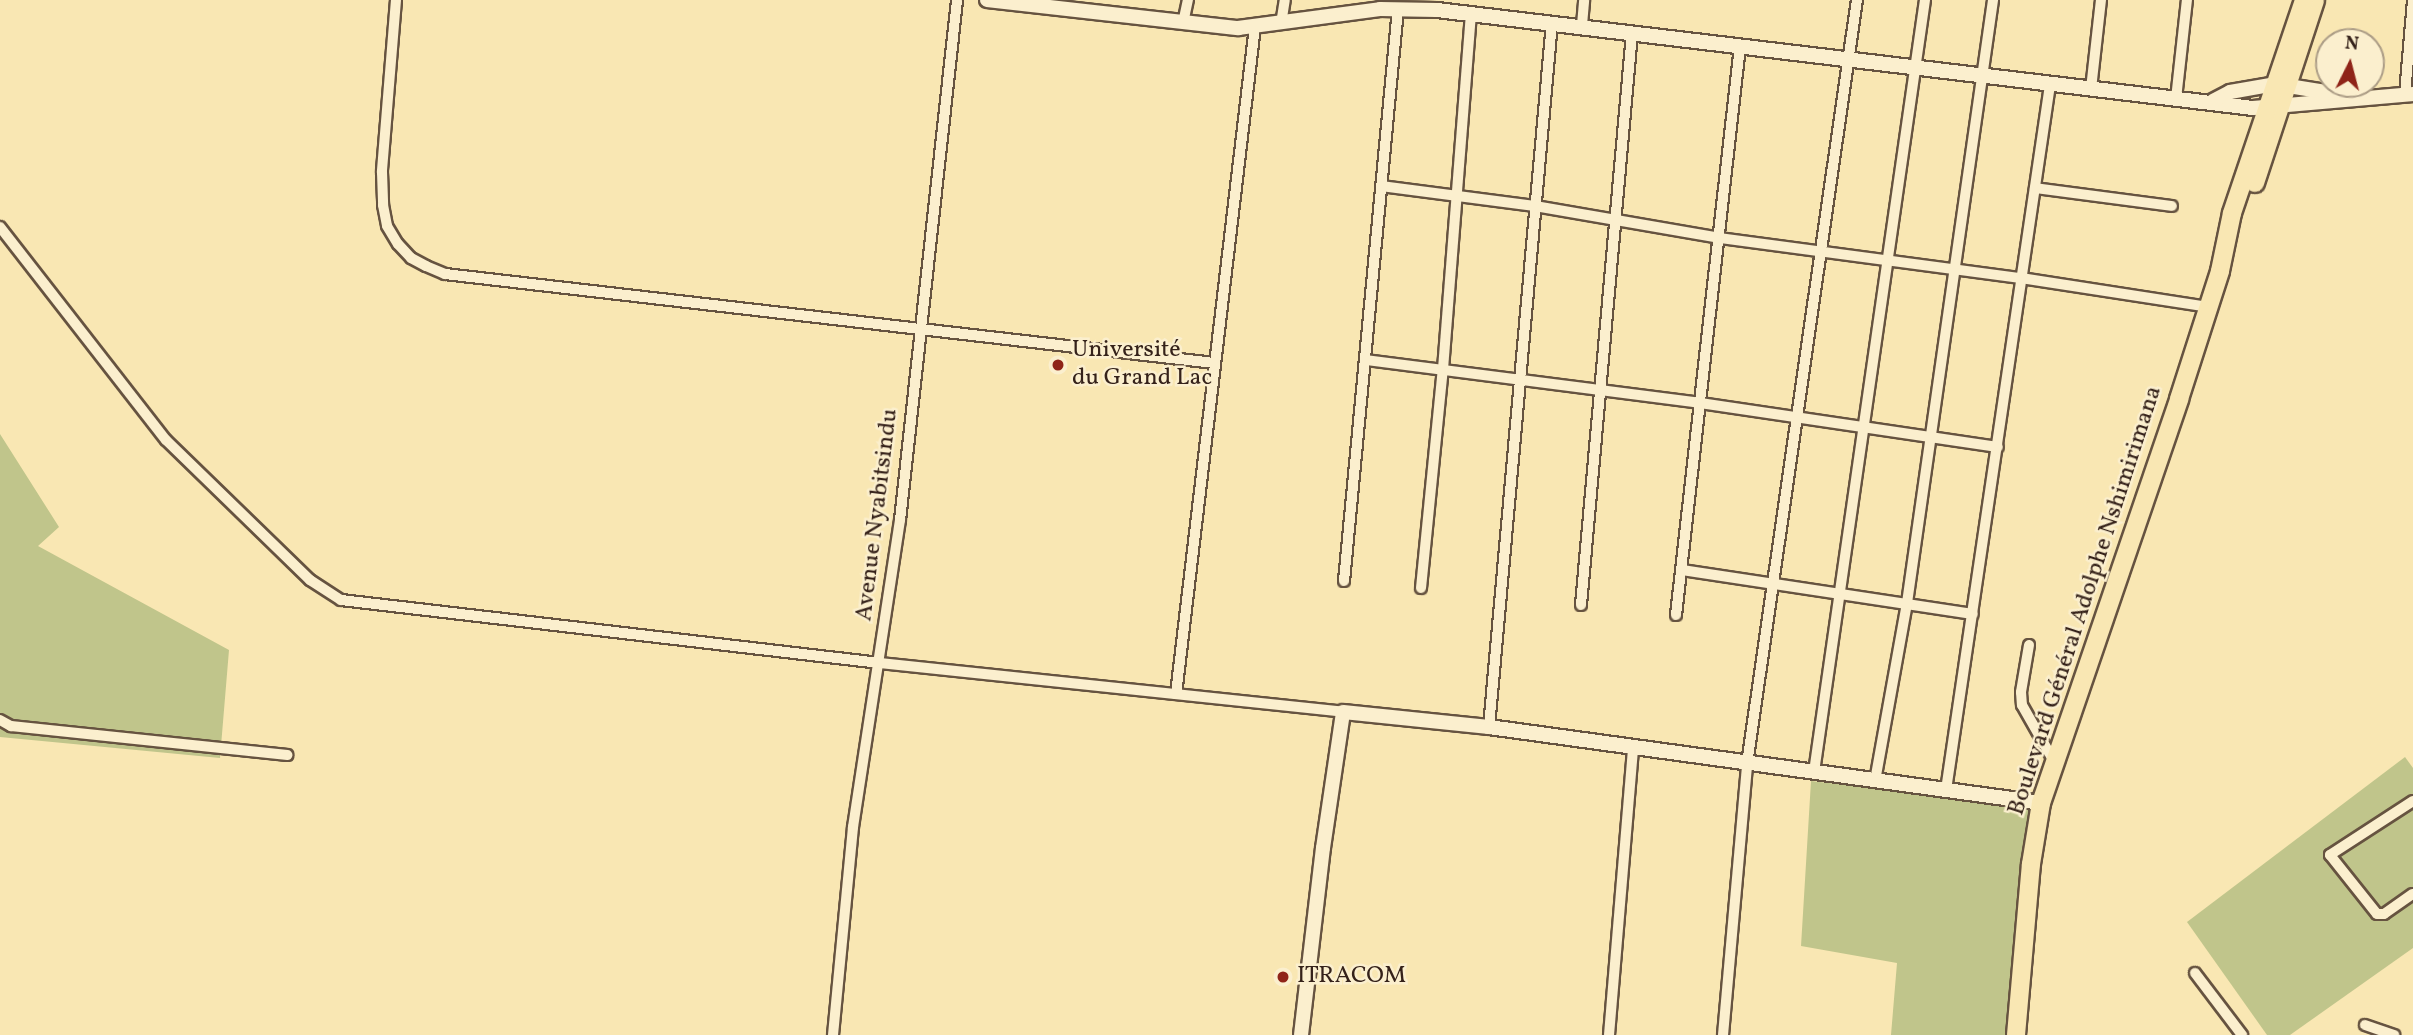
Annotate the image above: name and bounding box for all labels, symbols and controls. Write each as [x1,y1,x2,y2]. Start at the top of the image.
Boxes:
north arrow [2315,28,2385,98]
text: N [2344,30,2360,58]
place label: Université du Grand Lac [1072,337,1212,393]
marker: Université du Grand Lac [1050,357,1066,373]
street label: Boulevard Général Adolphe Nshimirimana [2003,383,2169,819]
street label: Avenue Nyabitsindu [851,407,905,623]
place label: ITRACOM [1297,963,1406,991]
marker: ITRACOM [1275,969,1291,985]

